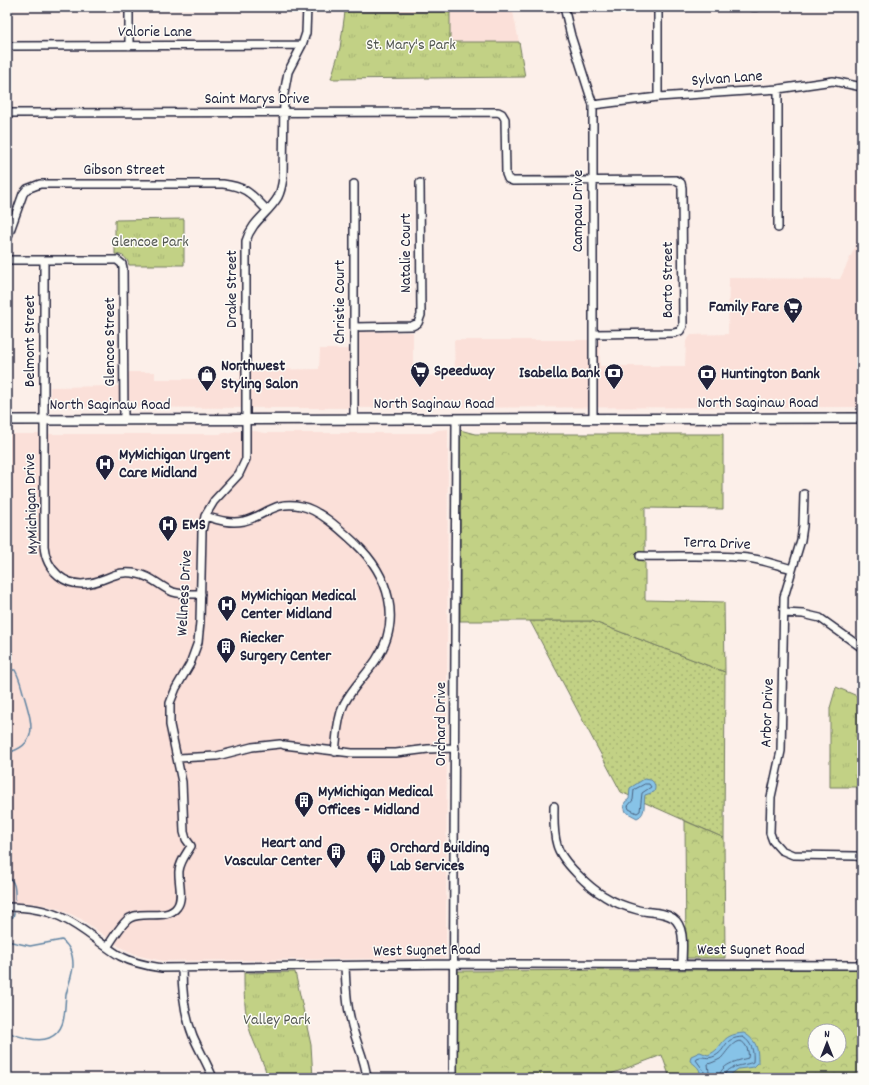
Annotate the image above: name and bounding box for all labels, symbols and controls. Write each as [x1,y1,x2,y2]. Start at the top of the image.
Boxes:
street label: Valorie Lane [118,21,192,44]
park label: St. Mary's Park [366,34,456,57]
street label: Sylvan Lane [691,65,763,93]
street label: Saint Marys Drive [205,88,309,111]
street label: Gibson Street [83,159,165,182]
street label: Campau Drive [567,170,590,252]
street label: Natalie Court [395,213,418,293]
park label: Glencoe Park [111,231,189,254]
street label: Barto Street [657,242,680,318]
street label: Drake Street [221,250,244,328]
street label: Christie Court [329,260,352,344]
street label: Belmont Street [19,295,42,387]
place label: Family Fare [709,296,779,319]
supermarket icon: Family Fare [782,296,804,324]
street label: Glencoe Street [99,297,122,387]
place label: Northwest Styling Salon [221,355,298,396]
supermarket icon: Speedway [409,360,431,388]
place label: Speedway [434,360,496,383]
place label: Isabella Bank [519,362,600,385]
bank icon: Isabella Bank [603,362,625,390]
bank icon: Huntington Bank [696,363,718,391]
place label: Huntington Bank [721,363,820,386]
shop icon: Northwest Styling Salon [196,364,218,392]
street label: North Saginaw Road [697,392,819,415]
street label: North Saginaw Road [373,393,495,416]
street label: North Saginaw Road [49,394,171,417]
place label: MyMichigan Urgent Care Midland [119,444,231,485]
street label: MyMichigan Drive [19,453,45,555]
hospital icon: MyMichigan Urgent Care Midland [94,453,116,481]
hospital icon: EMS [157,514,179,542]
place label: EMS [182,514,206,537]
street label: Terra Drive [683,531,751,557]
street label: Wellness Drive [171,549,199,637]
place label: MyMichigan Medical Center Midland [241,585,356,626]
hospital icon: MyMichigan Medical Center Midland [216,594,238,622]
place label: Riecker Surgery Center [240,627,332,668]
building icon: Riecker Surgery Center [215,636,237,664]
street label: Arbor Drive [755,678,781,748]
street label: Orchard Drive [430,682,453,766]
place label: MyMichigan Medical Offices - Midland [318,781,433,822]
building icon: MyMichigan Medical Offices - Midland [293,790,315,818]
place label: Heart and Vascular Center [225,832,323,873]
place label: Orchard Building Lab Services [390,837,490,878]
building icon: Heart and Vascular Center [325,841,347,869]
building icon: Orchard Building Lab Services [365,846,387,874]
street label: West Sugnet Road [373,939,481,963]
street label: West Sugnet Road [697,939,805,962]
park label: Valley Park [243,1009,311,1032]
north arrow [807,1023,847,1063]
text: N [824,1027,830,1043]

